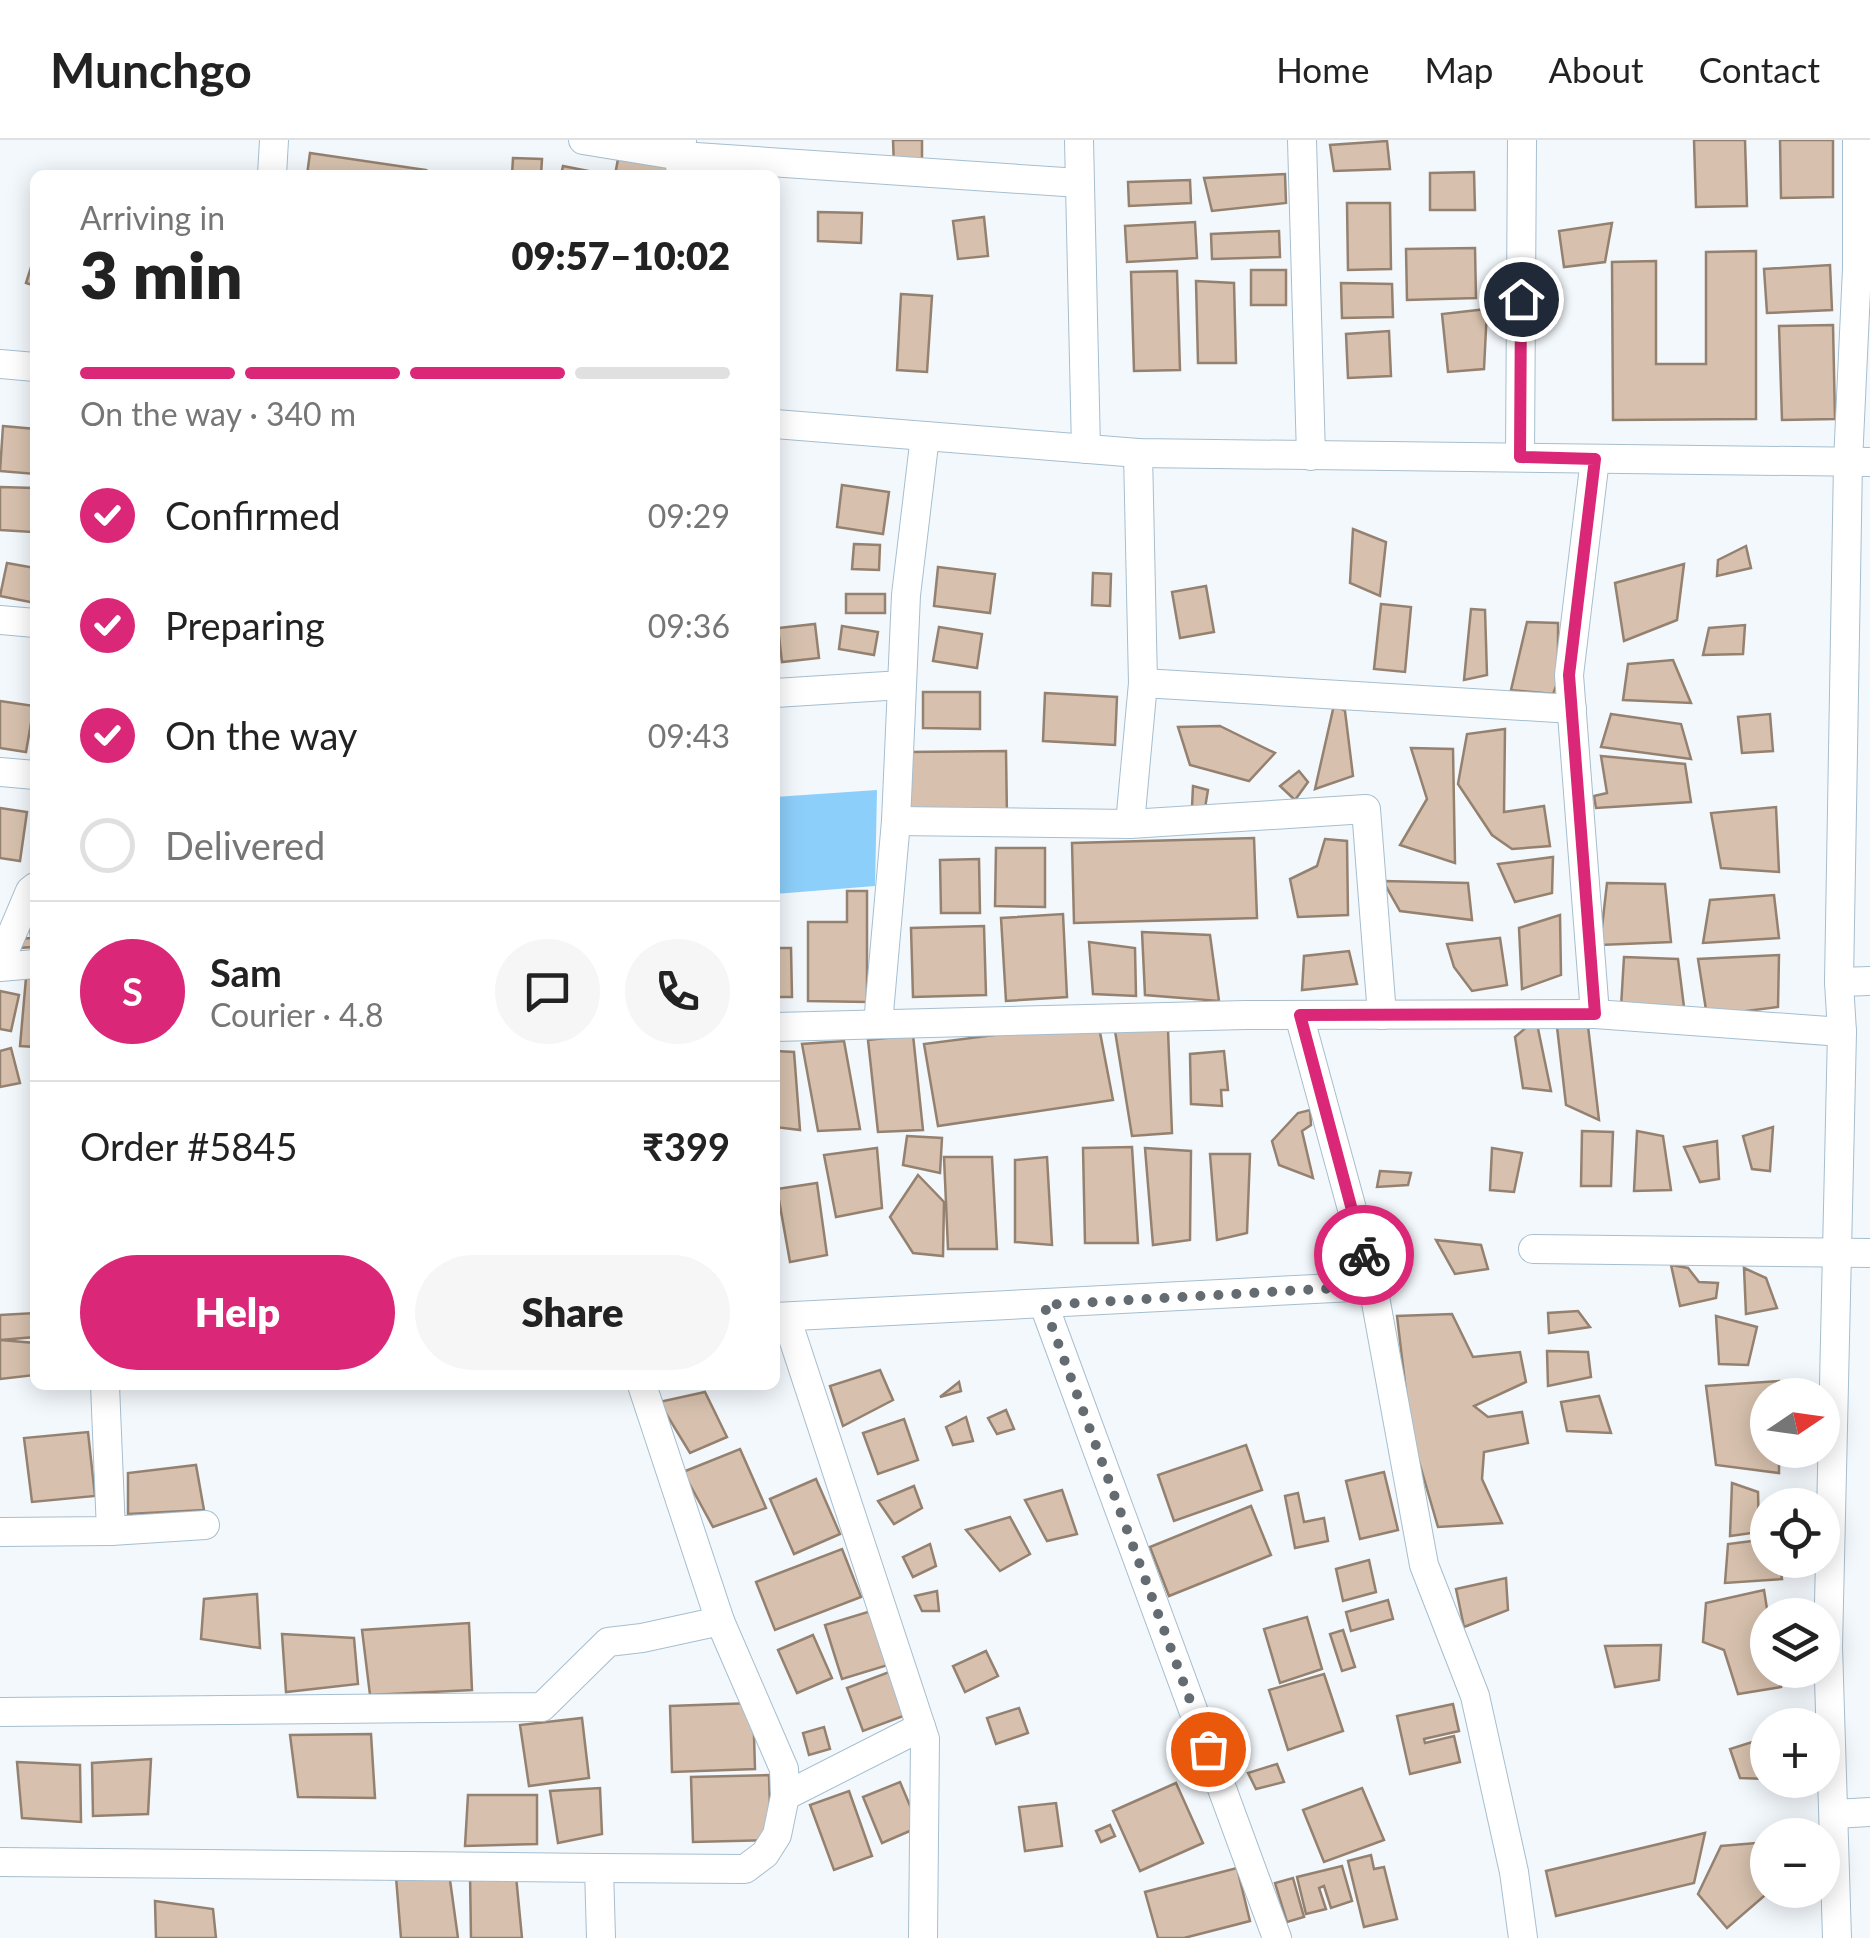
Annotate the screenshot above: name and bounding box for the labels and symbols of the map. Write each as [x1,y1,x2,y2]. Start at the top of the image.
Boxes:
pin [1479,257,1564,342]
courier [1314,1205,1414,1305]
north arrow [1750,1378,1840,1468]
pin [1166,1707,1251,1792]

